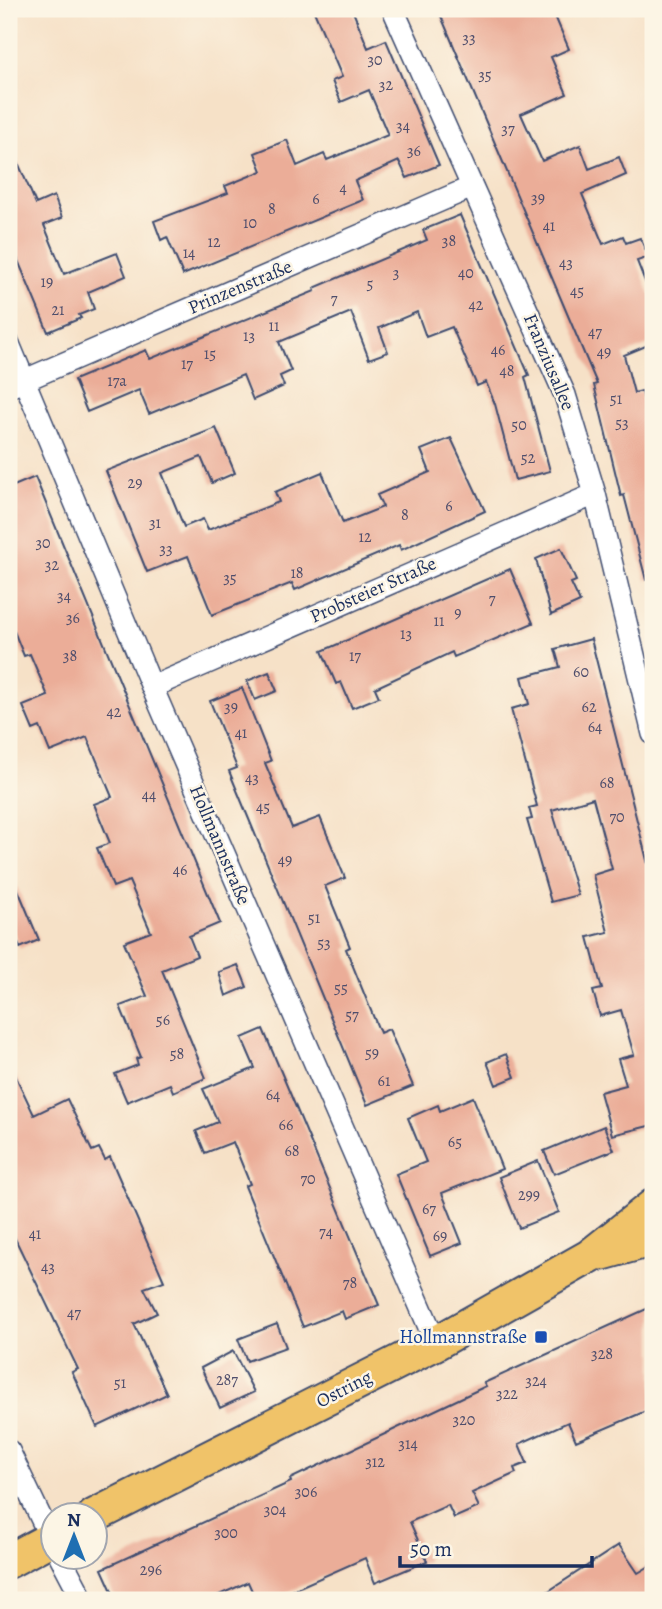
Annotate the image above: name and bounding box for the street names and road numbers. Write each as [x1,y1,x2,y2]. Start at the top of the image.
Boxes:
street label: Prinzenstraße [184,253,296,321]
street label: Franziusallee [517,310,581,414]
street label: Probsteier Straße [306,550,440,630]
street label: Hollmannstraße [183,781,257,909]
street label: Ostring [312,1364,377,1414]

